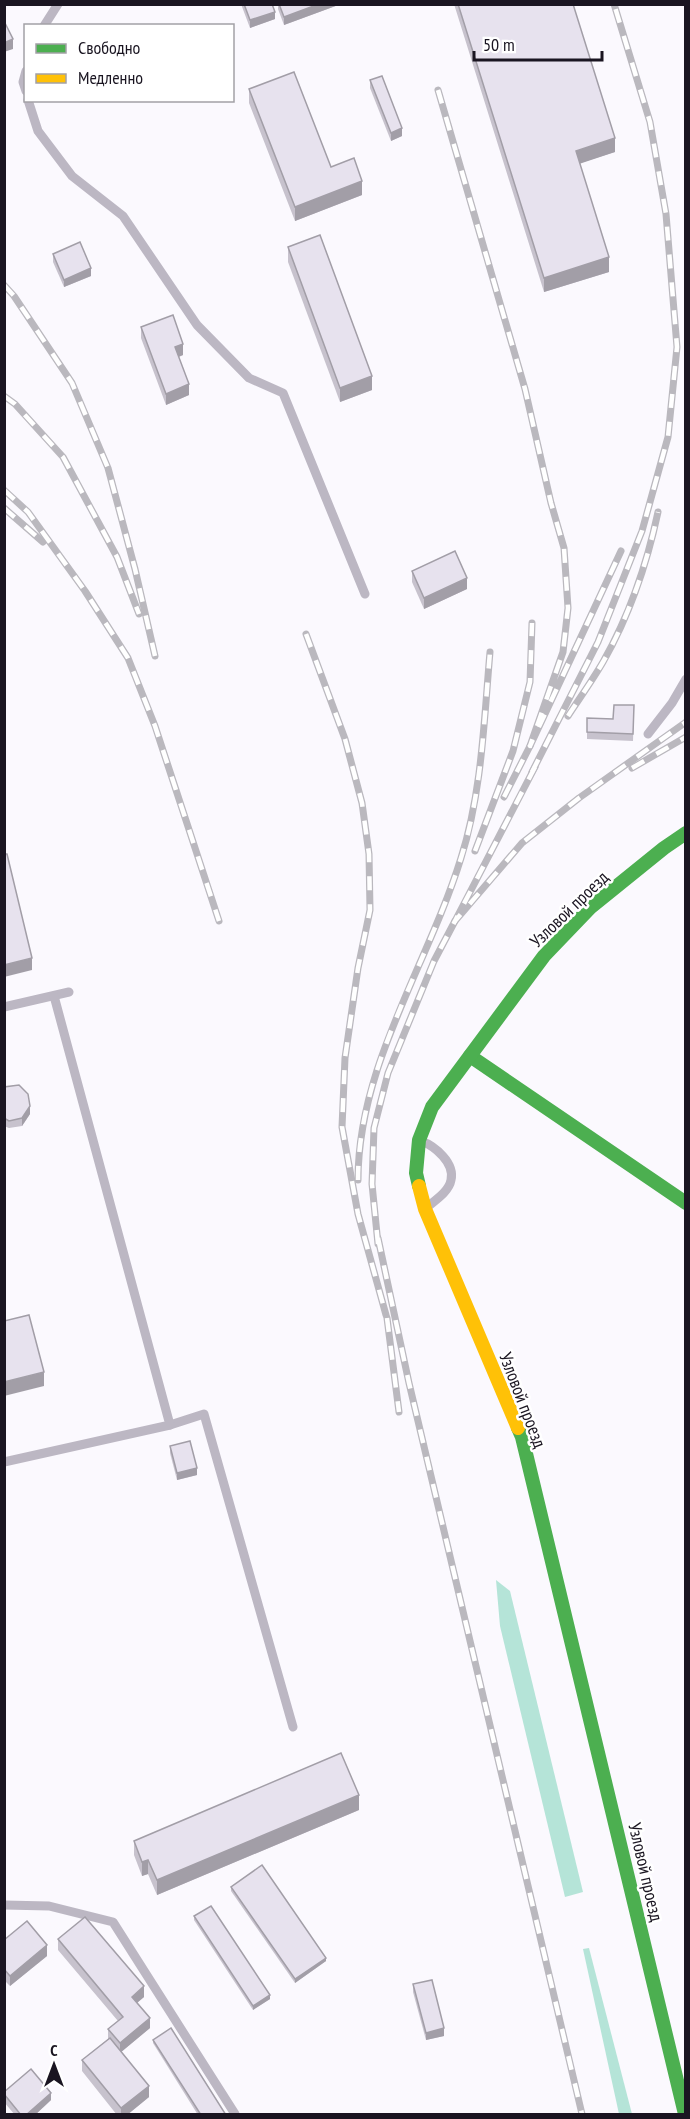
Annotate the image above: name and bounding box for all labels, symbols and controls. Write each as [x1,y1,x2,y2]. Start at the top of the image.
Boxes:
legend [24,24,234,102]
scale bar [474,24,602,62]
text: 50 m [483,33,515,56]
text: Свободно [78,36,141,59]
text: Медленно [78,66,143,89]
street label: Узловой проезд [525,866,613,952]
street label: Узловой проезд [494,1349,552,1451]
street label: Узловой проезд [623,1820,669,1924]
north arrow [24,2035,84,2095]
text: С [50,2040,58,2060]

